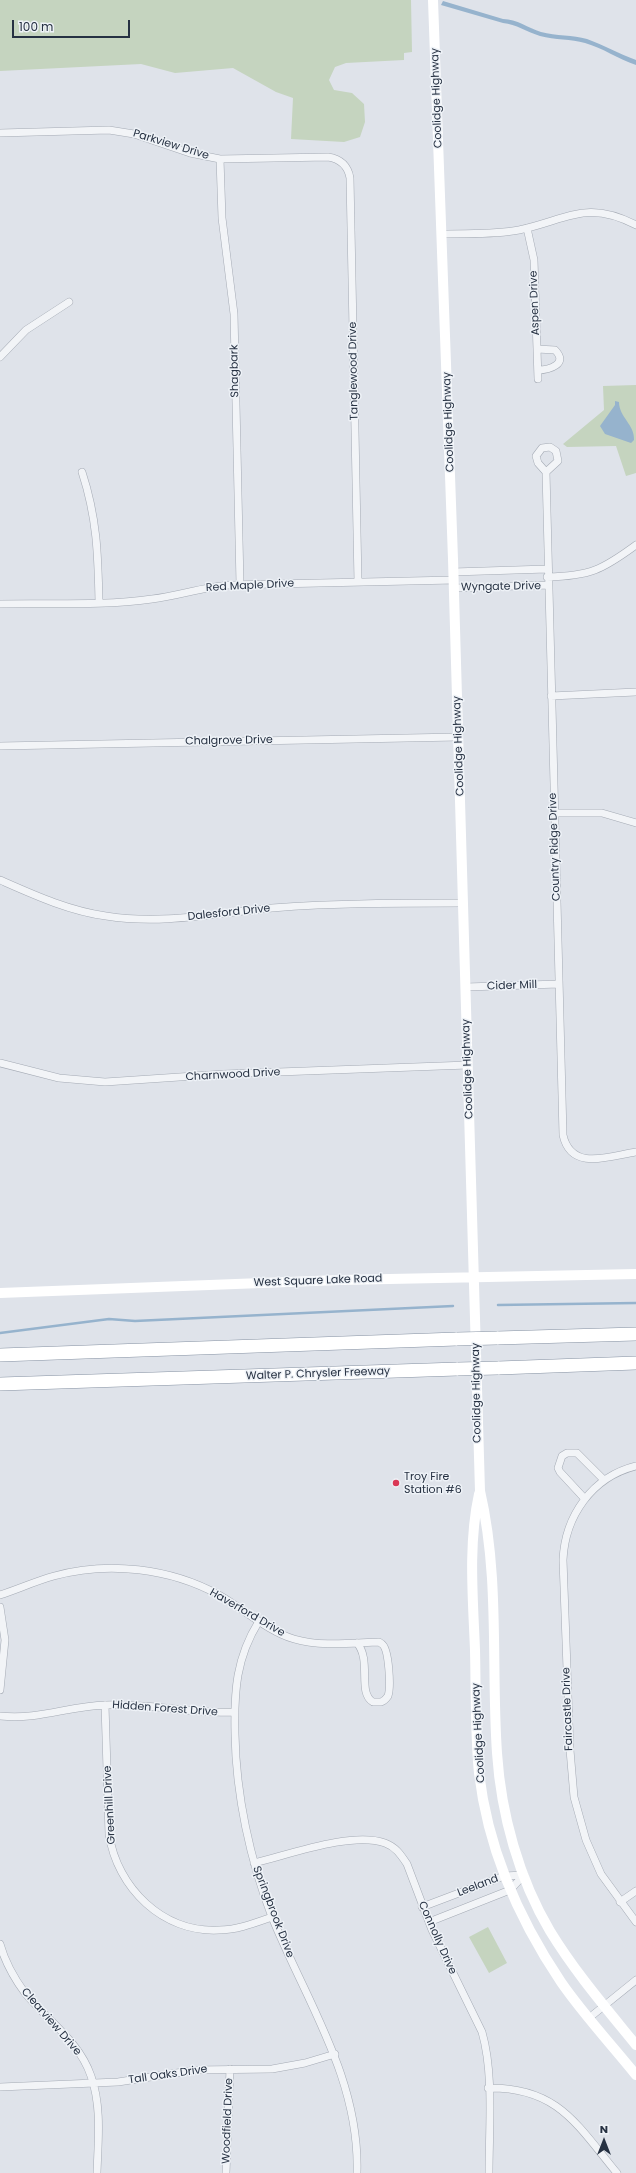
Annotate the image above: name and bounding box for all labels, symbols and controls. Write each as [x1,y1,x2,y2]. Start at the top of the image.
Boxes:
scale bar [14,12,132,38]
text: 100 m [19,18,53,35]
street label: Coolidge Highway [429,48,445,148]
street label: Parkview Drive [131,127,211,163]
street label: Aspen Drive [527,270,543,336]
street label: Tanglewood Drive [347,322,361,420]
street label: Shagbark [228,344,242,398]
street label: Coolidge Highway [441,372,457,472]
street label: Red Maple Drive [206,577,294,595]
street label: Wyngate Drive [461,580,541,594]
street label: Coolidge Highway [451,696,467,796]
street label: Chalgrove Drive [185,734,273,748]
street label: Country Ridge Drive [547,793,563,901]
street label: Dalesford Drive [187,902,271,924]
street label: Cider Mill [487,979,537,993]
street label: Coolidge Highway [460,1019,476,1119]
street label: Charnwood Drive [185,1066,281,1084]
street label: West Square Lake Road [253,1272,383,1290]
street label: Coolidge Highway [470,1343,484,1443]
street label: Walter P. Chrysler Freeway [246,1365,390,1383]
place label: Troy Fire Station #6 [404,1470,462,1496]
marker: Troy Fire Station #6 [391,1478,401,1488]
street label: Haverford Drive [207,1586,287,1640]
street label: Faircastle Drive [560,1667,576,1751]
street label: Coolidge Highway [470,1683,488,1783]
street label: Hidden Forest Drive [112,1699,218,1719]
street label: Greenhill Drive [101,1765,119,1845]
street label: Springbrook Drive [249,1864,297,1960]
street label: Leeland [456,1872,500,1900]
street label: Connolly Drive [415,1899,459,1977]
street label: Clearview Drive [18,1986,84,2058]
street label: Tall Oaks Drive [128,2063,208,2087]
street label: Woodfield Drive [220,2078,236,2164]
north arrow [584,2121,624,2161]
text: N [600,2121,608,2137]

